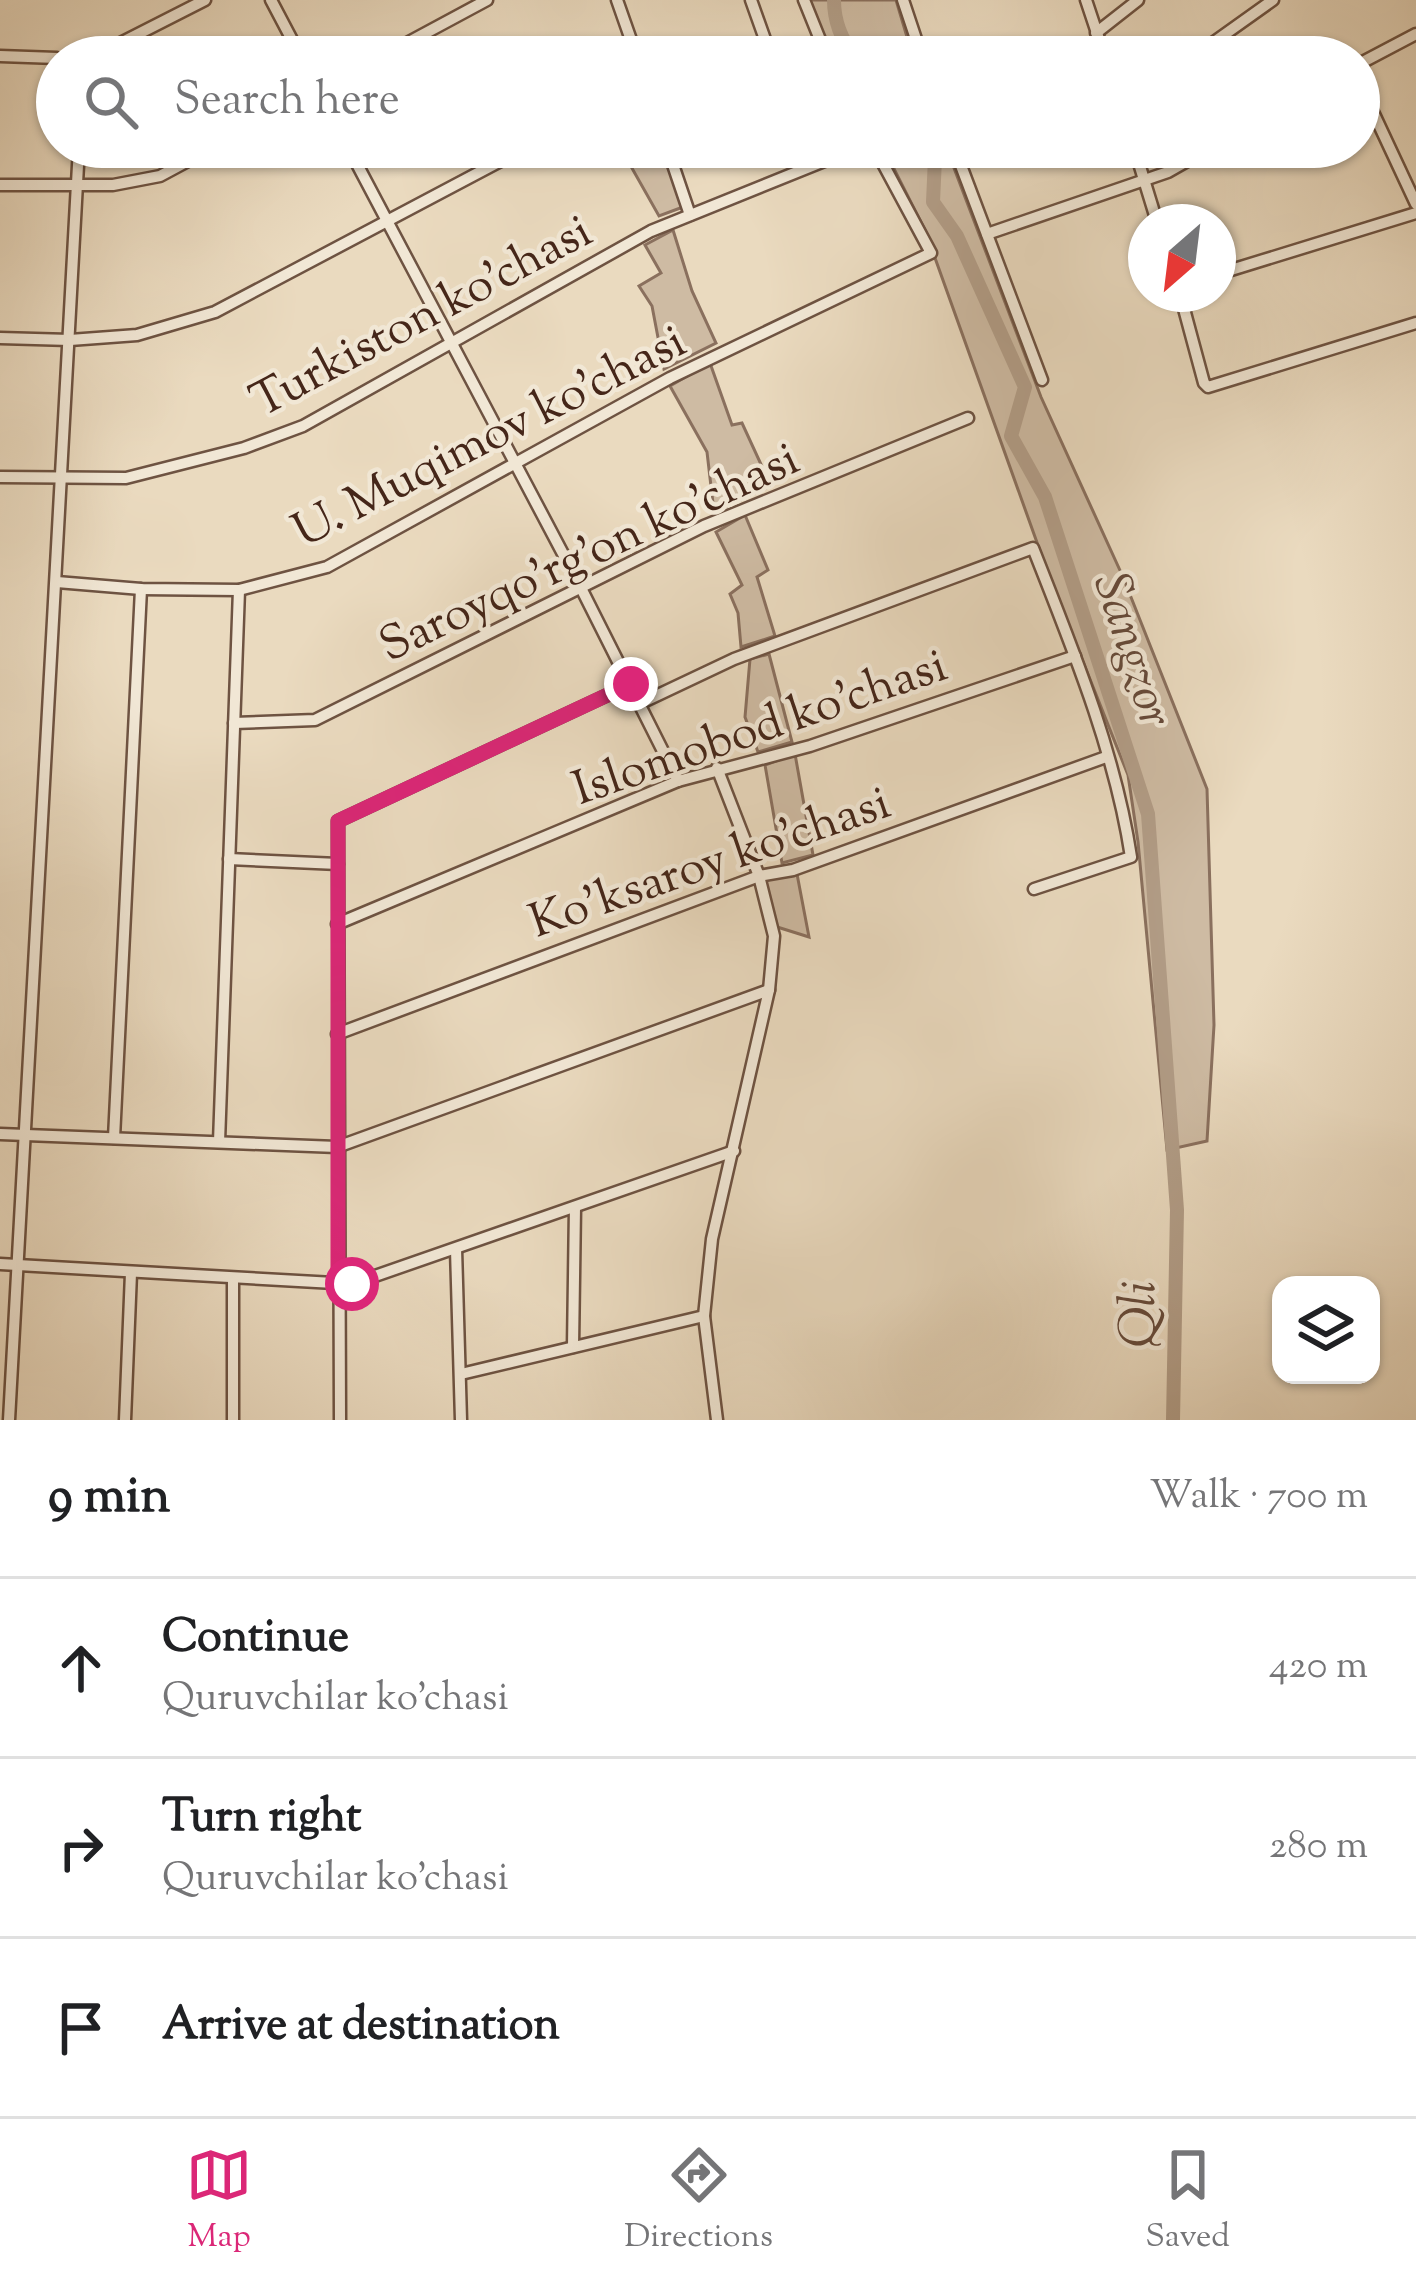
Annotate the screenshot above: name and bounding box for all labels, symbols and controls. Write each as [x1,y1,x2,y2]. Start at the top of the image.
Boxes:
search box [36,36,1380,168]
icon: search [78,69,144,135]
text: Search here [174,70,400,135]
street label: Turkiston ko'chasi [240,200,606,438]
north arrow [1128,204,1236,312]
street label: U. Muqimov ko'chasi [282,310,699,568]
street label: Saroyqo'rg'on ko'chasi [369,427,812,683]
water label: Sangzor [1072,564,1190,737]
street label: Islomobod ko'chasi [564,634,957,827]
route end [604,657,658,711]
street label: Ko'ksaroy ko'chasi [521,771,900,959]
route start [325,1257,379,1311]
map controls [1272,1276,1380,1384]
button: layers [1272,1276,1380,1384]
water label: Qli [1104,1280,1179,1348]
text: 9 min [48,1462,170,1535]
text: Walk · 700 m [1149,1470,1368,1526]
text: Continue [162,1607,349,1672]
icon: ahead [48,1635,114,1701]
text: 420 m [1269,1640,1368,1696]
text: Quruvchilar ko'chasi [162,1672,508,1728]
text: Turn right [162,1787,361,1852]
icon: right [48,1815,114,1881]
text: 280 m [1269,1820,1368,1876]
text: Quruvchilar ko'chasi [162,1852,508,1908]
icon: arrive [48,1995,114,2061]
text: Arrive at destination [162,1995,560,2060]
tab: Map [186,2142,252,2262]
tab: Directions [624,2142,773,2262]
tab: Saved [1145,2142,1230,2262]

